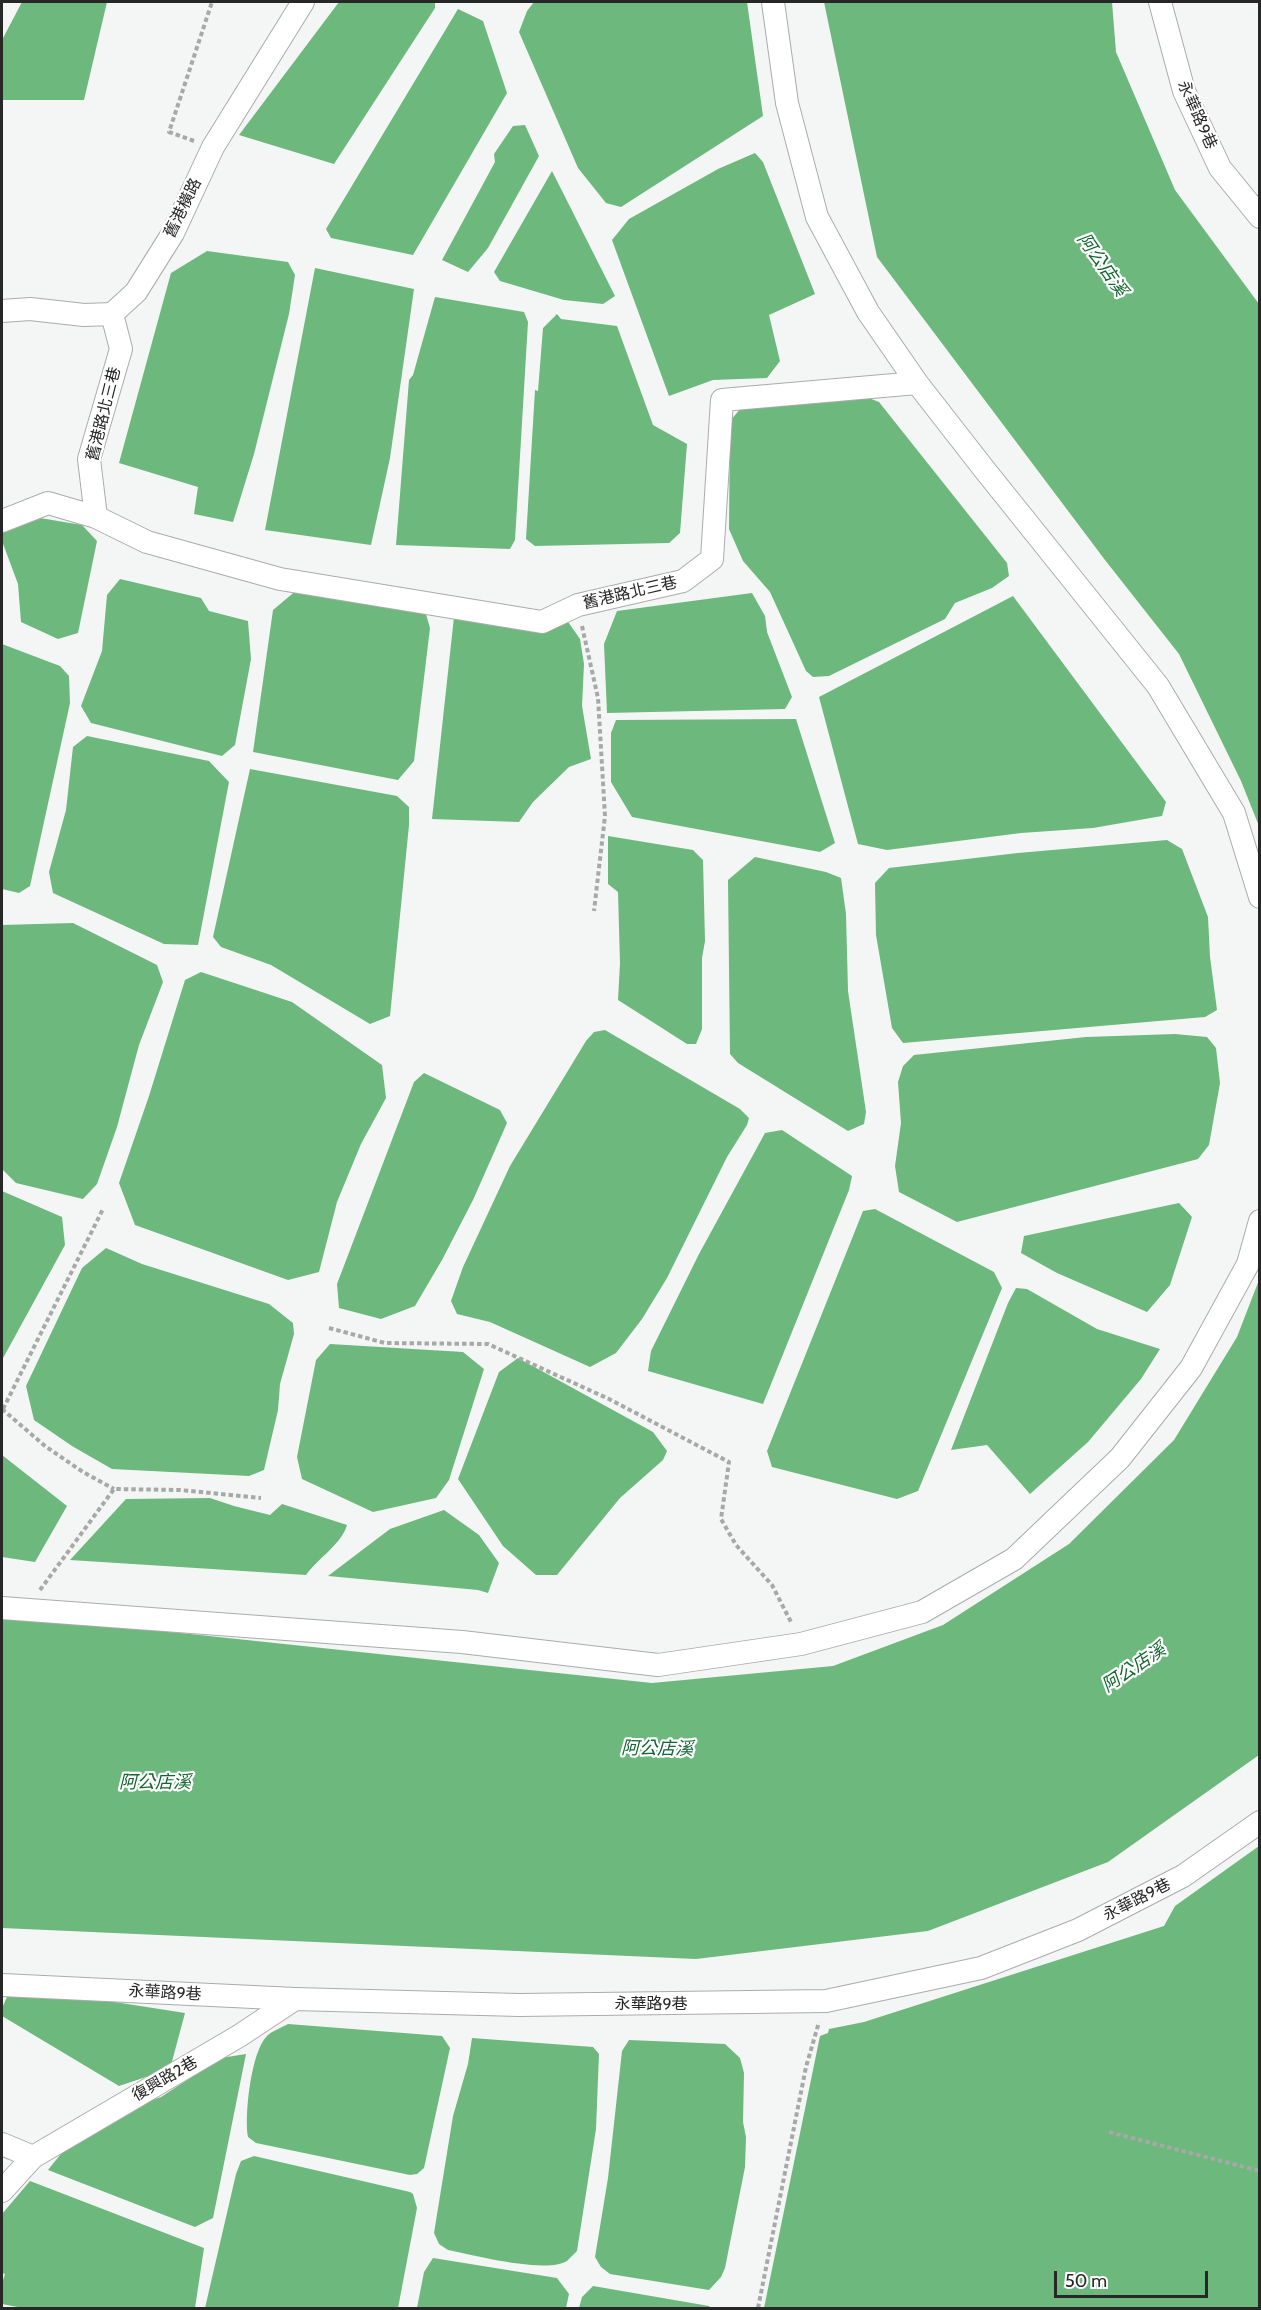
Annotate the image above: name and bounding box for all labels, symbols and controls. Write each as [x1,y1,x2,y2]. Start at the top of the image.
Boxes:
street label: 永華路9巷 [1173,78,1221,152]
street label: 舊港橫路 [160,175,206,241]
water label: 阿公店溪 [1073,229,1131,301]
street label: 舊港路北三巷 [83,365,125,463]
street label: 舊港路北三巷 [581,573,679,613]
water label: 阿公店溪 [1098,1639,1170,1697]
water label: 阿公店溪 [621,1738,693,1760]
water label: 阿公店溪 [119,1772,191,1794]
street label: 永華路9巷 [1100,1875,1174,1925]
street label: 永華路9巷 [128,1982,202,2004]
street label: 永華路9巷 [614,1994,688,2014]
street label: 復興路2巷 [129,2053,201,2105]
scale bar [1057,2259,1212,2297]
text: 50 m [1065,2270,1107,2292]

